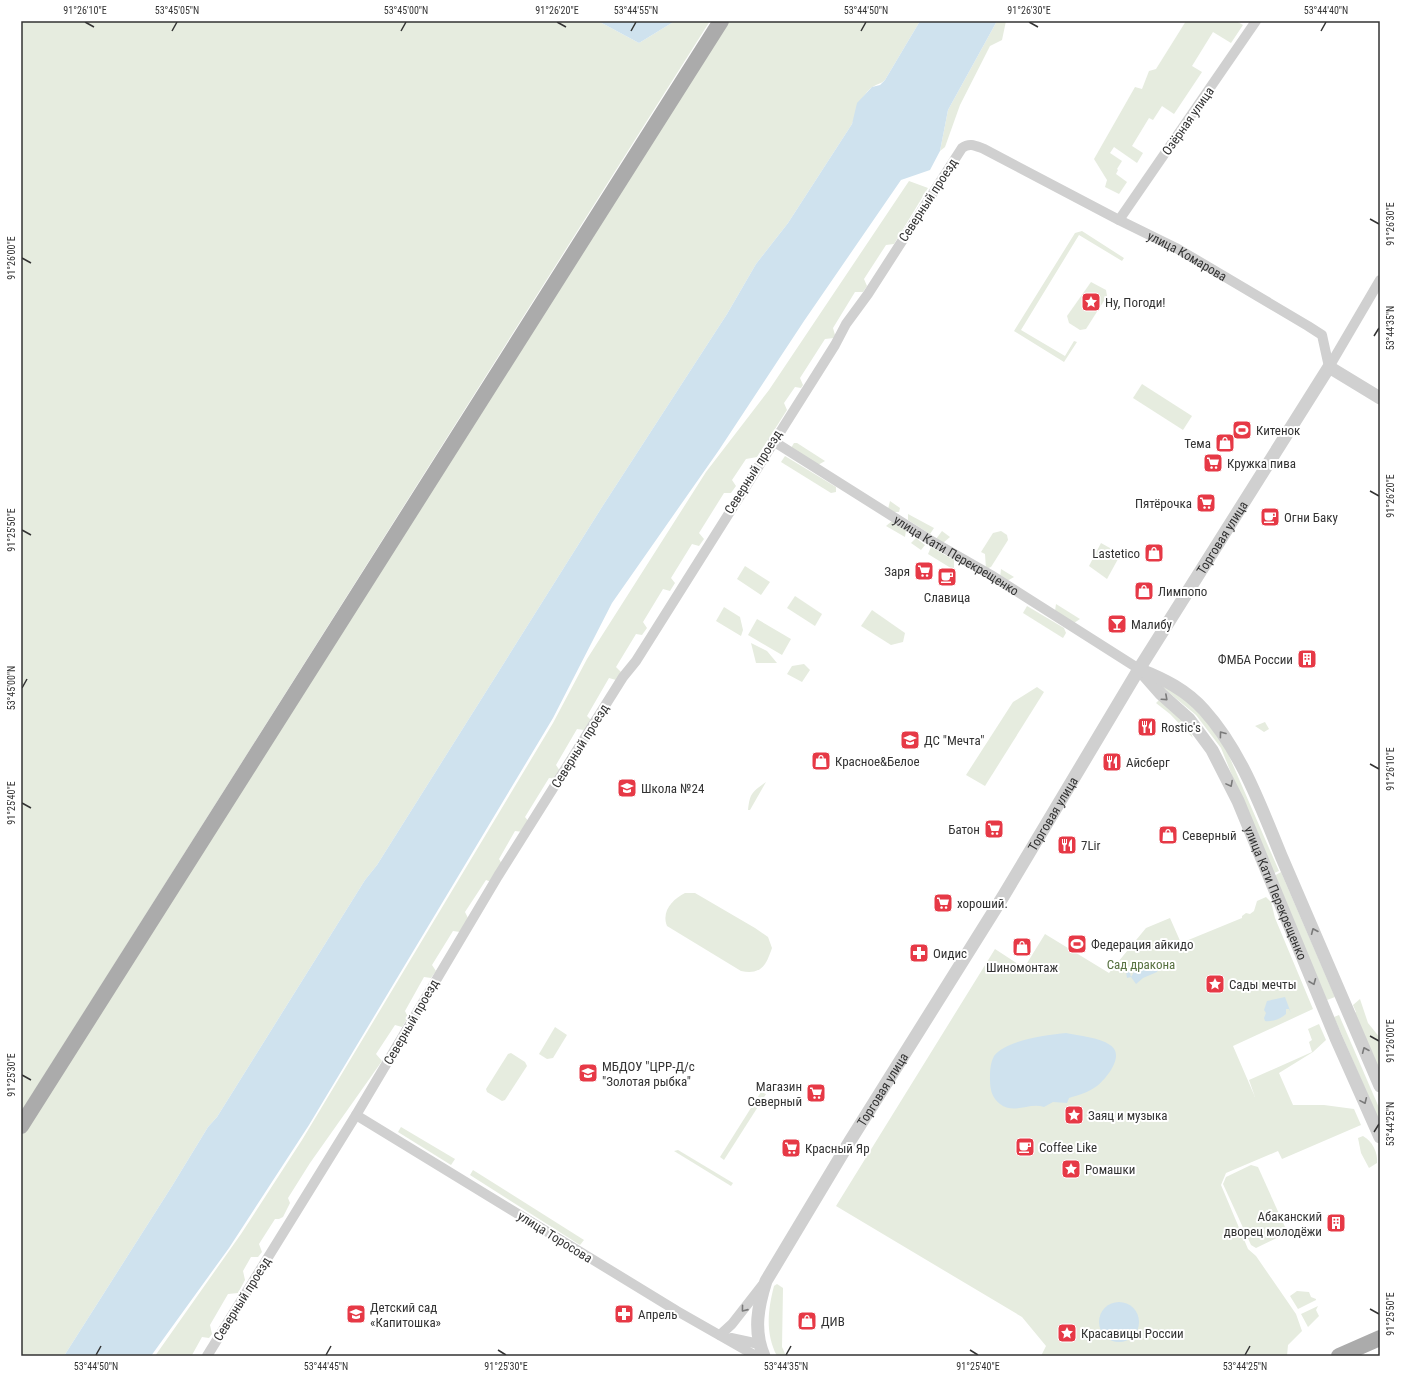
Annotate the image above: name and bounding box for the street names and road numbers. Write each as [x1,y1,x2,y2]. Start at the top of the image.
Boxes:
street label: Озёрная улица [1159,84,1217,158]
street label: Северный проезд [896,156,960,244]
street label: улица Комарова [1145,228,1230,284]
street label: Северный проезд [721,427,785,517]
street label: Торговая улица [1193,498,1250,577]
street label: улица Кати Перекрещенко [891,512,1022,598]
street label: Северный проезд [548,701,612,791]
street label: Торговая улица [1025,774,1081,854]
street label: улица Кати Перекрещенко [1242,824,1310,962]
street label: Северный проезд [381,977,442,1067]
street label: Торговая улица [854,1050,911,1129]
street label: улица Торосова [515,1208,595,1266]
street label: Северный проезд [210,1254,274,1344]

